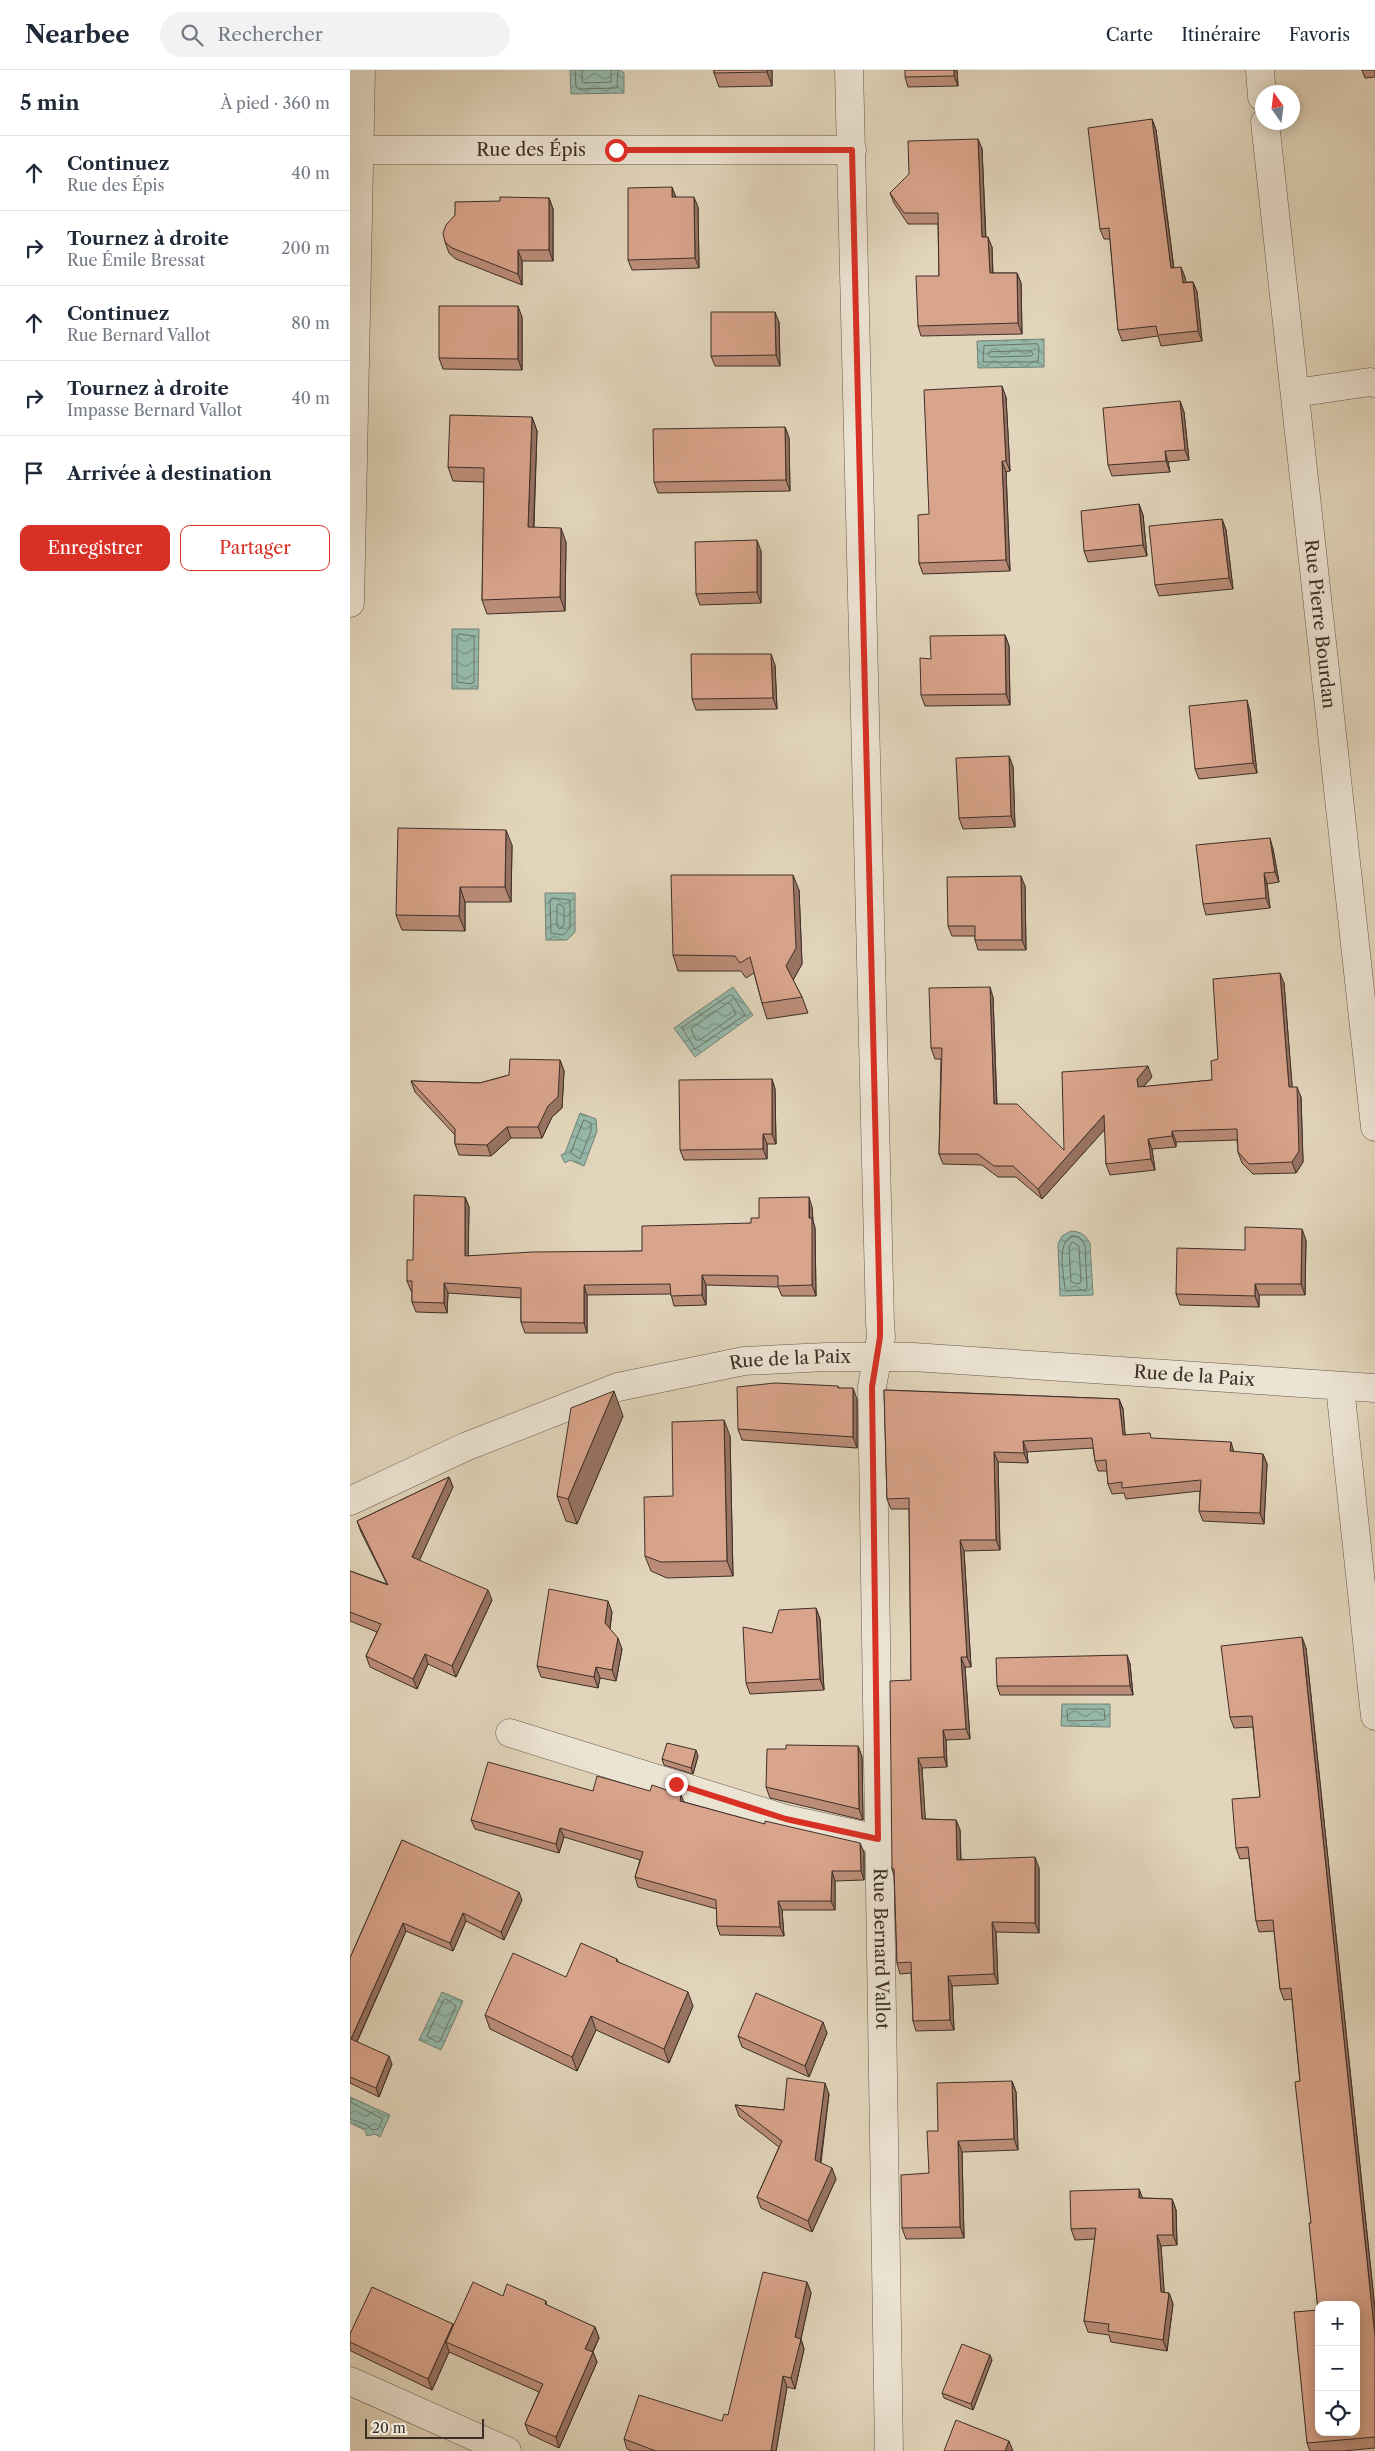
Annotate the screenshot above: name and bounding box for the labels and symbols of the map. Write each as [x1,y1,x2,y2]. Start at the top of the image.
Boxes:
north arrow [1255,85,1300,130]
street label: Rue des Épis [476,138,586,161]
route start [605,139,628,162]
street label: Rue Pierre Bourdan [1300,538,1340,710]
street label: Rue de la Paix [727,1346,851,1375]
street label: Rue de la Paix [1133,1361,1256,1391]
route end [665,1773,688,1796]
street label: Rue Bernard Vallot [869,1868,893,2030]
scale bar [365,2416,484,2439]

